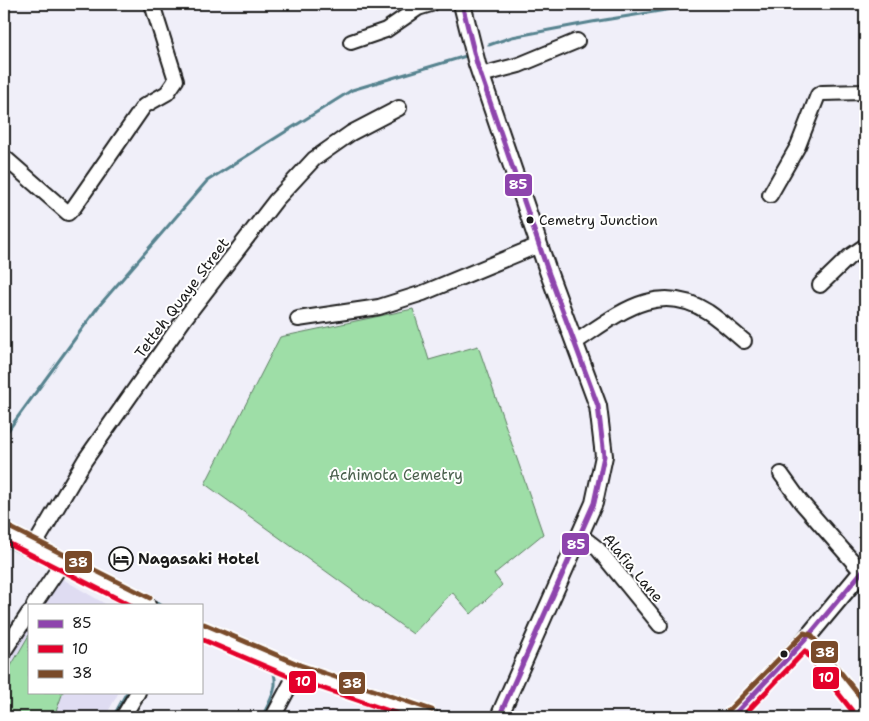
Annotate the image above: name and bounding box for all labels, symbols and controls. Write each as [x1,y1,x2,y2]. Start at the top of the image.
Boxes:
line badge: 85 [504,173,533,197]
text: 85 [509,175,528,193]
place label: Cemetry Junction [539,211,658,229]
marker: Cemetry Junction [525,215,535,225]
street label: Tetteh Quaye Street [130,234,234,362]
park label: Achimota Cemetry [329,465,463,485]
street label: Alafia Lane [598,529,668,607]
line badge: 85 [561,532,590,556]
text: 85 [567,535,586,553]
hotel icon: Nagasaki Hotel [108,546,134,572]
place label: Nagasaki Hotel [138,549,259,569]
line badge: 38 [64,550,93,574]
text: 38 [68,553,88,571]
legend [28,604,202,694]
text: 85 [72,613,91,633]
text: 10 [72,639,88,659]
line badge: 38 [810,640,839,664]
text: 38 [815,643,835,661]
unlabelled marker [779,649,789,659]
text: 38 [72,663,93,683]
line badge: 10 [812,666,840,690]
text: 10 [818,668,834,686]
line badge: 10 [288,670,317,694]
line badge: 38 [338,671,366,695]
text: 10 [295,672,311,690]
text: 38 [342,674,362,692]

